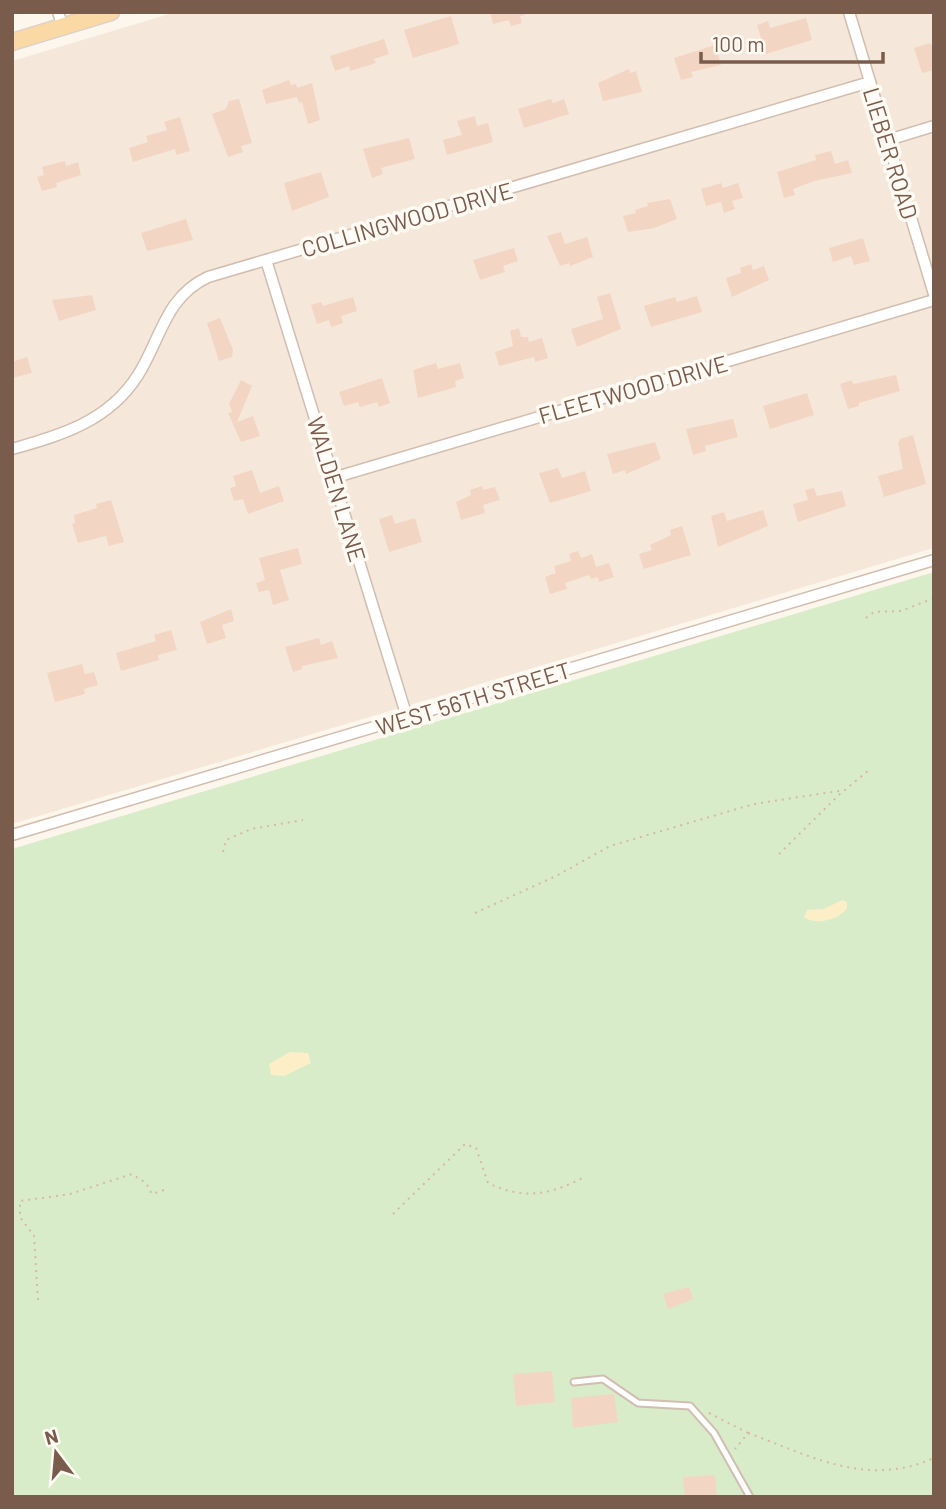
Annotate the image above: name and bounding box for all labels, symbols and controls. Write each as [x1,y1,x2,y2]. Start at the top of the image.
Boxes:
scale bar [701,21,883,65]
text: 100 m [712,31,765,56]
street label: LIEBER ROAD [858,84,924,222]
street label: COLLINGWOOD DRIVE [298,175,516,263]
street label: FLEETWOOD DRIVE [535,349,731,429]
street label: WALDEN LANE [302,413,372,565]
street label: WEST 56TH STREET [372,655,574,741]
north arrow [21,1418,91,1488]
text: N [42,1423,60,1449]

